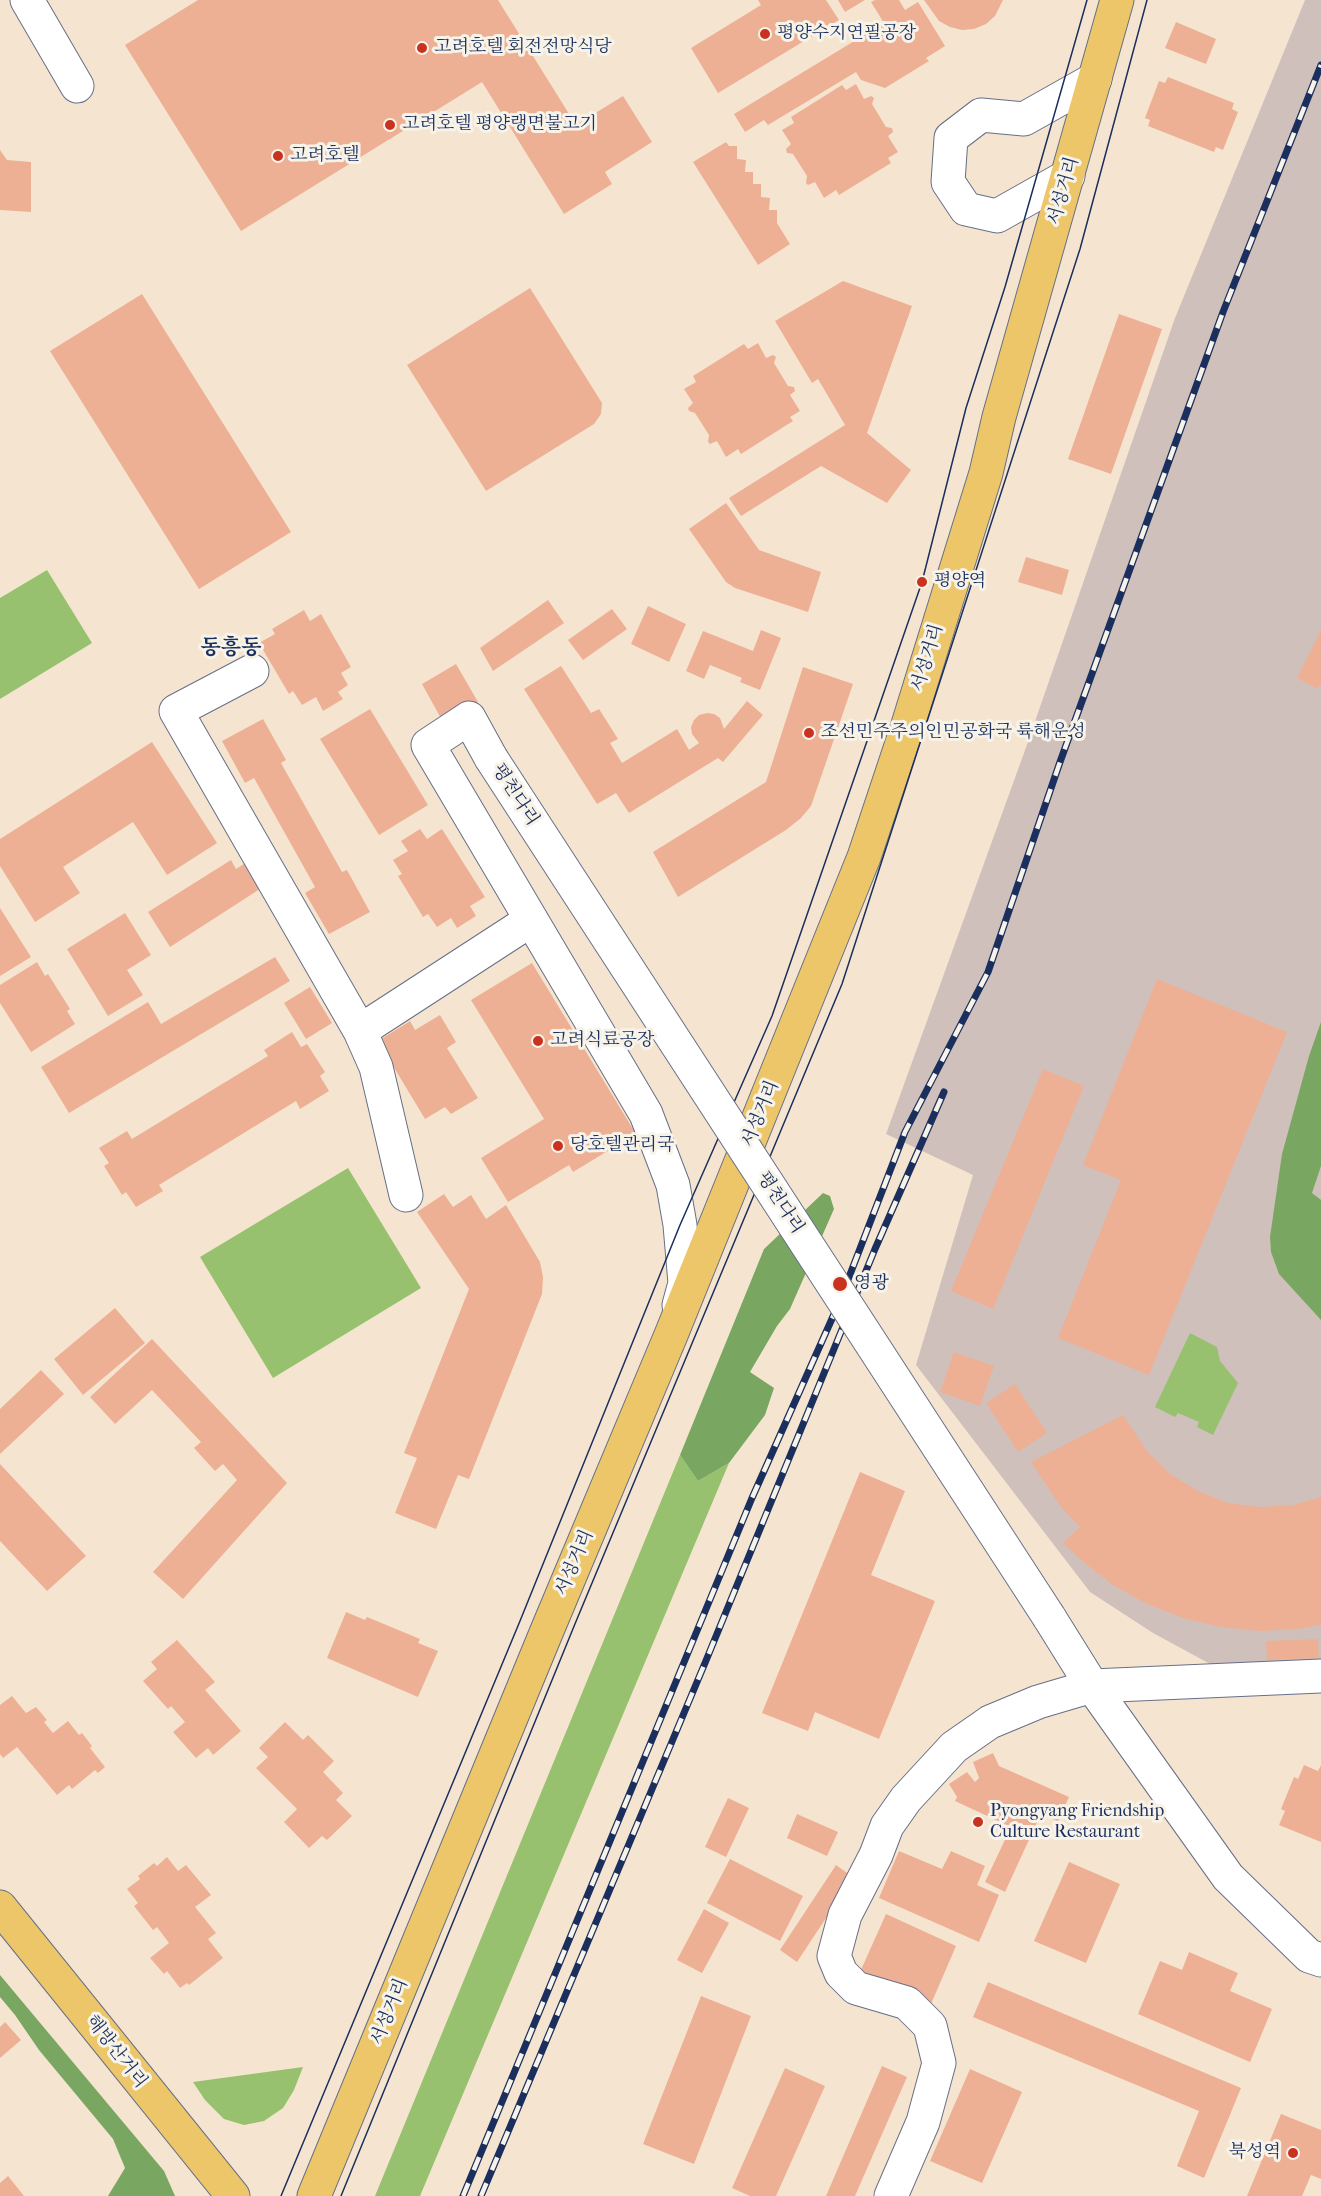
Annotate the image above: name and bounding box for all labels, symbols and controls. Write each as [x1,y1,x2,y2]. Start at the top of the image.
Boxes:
place label: 평양수지연필공장 [777,23,916,45]
marker: 평양수지연필공장 [758,27,772,41]
place label: 고려호텔 회전전망식당 [434,37,612,59]
marker: 고려호텔 회전전망식당 [415,41,429,55]
place label: 고려호텔 평양랭면불고기 [402,114,597,136]
marker: 고려호텔 평양랭면불고기 [383,118,397,132]
place label: 고려호텔 [290,145,360,167]
marker: 고려호텔 [271,149,285,163]
street label: 서성거리 [1044,155,1084,227]
place label: 평양역 [934,571,986,593]
marker: 평양역 [915,575,929,589]
street label: 서성거리 [908,622,948,694]
district label: 동흥동 [201,636,261,662]
place label: 조선민주주의인민공화국 륙해운성 [821,722,1086,744]
marker: 조선민주주의인민공화국 륙해운성 [802,726,816,740]
street label: 평천다리 [487,760,543,830]
place label: 고려식료공장 [550,1030,654,1052]
marker: 고려식료공장 [531,1034,545,1048]
street label: 서성거리 [738,1078,784,1150]
place label: 당호텔관리국 [570,1135,674,1157]
marker: 당호텔관리국 [551,1139,565,1153]
street label: 평천다리 [752,1168,808,1238]
place label: 영광 [854,1273,889,1295]
marker: 영광 [831,1275,849,1293]
street label: 서성거리 [551,1527,599,1599]
place label: Pyongyang Friendship Culture Restaurant [990,1801,1164,1844]
marker: Pyongyang Friendship Culture Restaurant [971,1815,985,1829]
street label: 서성거리 [367,1976,413,2048]
street label: 해방산거리 [81,2011,151,2093]
place label: 북성역 [1229,2142,1281,2164]
marker: 북성역 [1286,2146,1300,2160]

